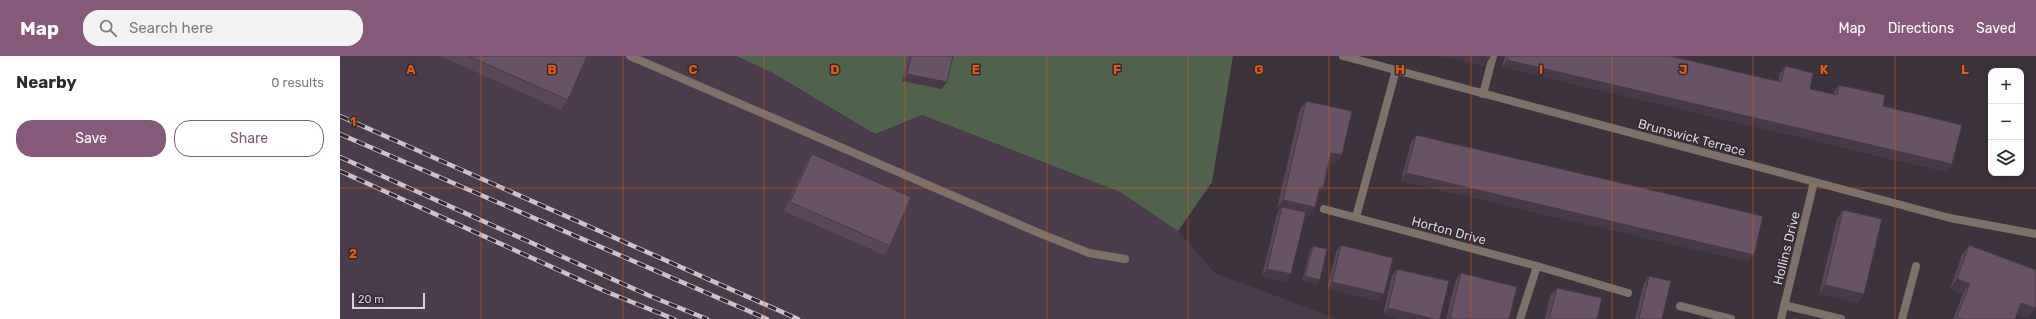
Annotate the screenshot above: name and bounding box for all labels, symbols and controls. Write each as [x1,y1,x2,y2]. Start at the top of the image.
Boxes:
search box [83,10,363,46]
text: Map [20,17,59,40]
icon: search [97,17,119,39]
text: Search here [129,19,213,37]
text: Map [1839,20,1866,37]
text: Directions [1888,20,1954,37]
text: Saved [1976,20,2016,37]
text: A [406,62,416,77]
text: B [547,62,557,77]
text: C [688,62,698,77]
text: D [830,62,840,77]
text: E [972,62,980,77]
text: F [1113,62,1121,77]
text: G [1254,62,1264,77]
text: H [1395,62,1405,77]
text: I [1539,62,1543,77]
text: J [1679,62,1687,77]
text: K [1820,62,1829,77]
text: L [1961,62,1969,77]
map controls [1988,68,2024,176]
button: + [1988,68,2024,104]
text: Nearby [16,72,77,92]
text: 0 results [271,75,324,90]
button: − [1988,104,2024,140]
text: 1 [350,114,356,129]
street label: Brunswick Terrace [1636,116,1747,159]
button: Save [16,120,166,157]
button: Share [174,120,324,157]
button: layers [1988,140,2024,176]
street label: Hollins Drive [1770,210,1803,286]
street label: Horton Drive [1410,213,1488,248]
text: 2 [349,246,357,261]
scale bar [352,291,425,310]
text: 20 m [358,293,384,306]

